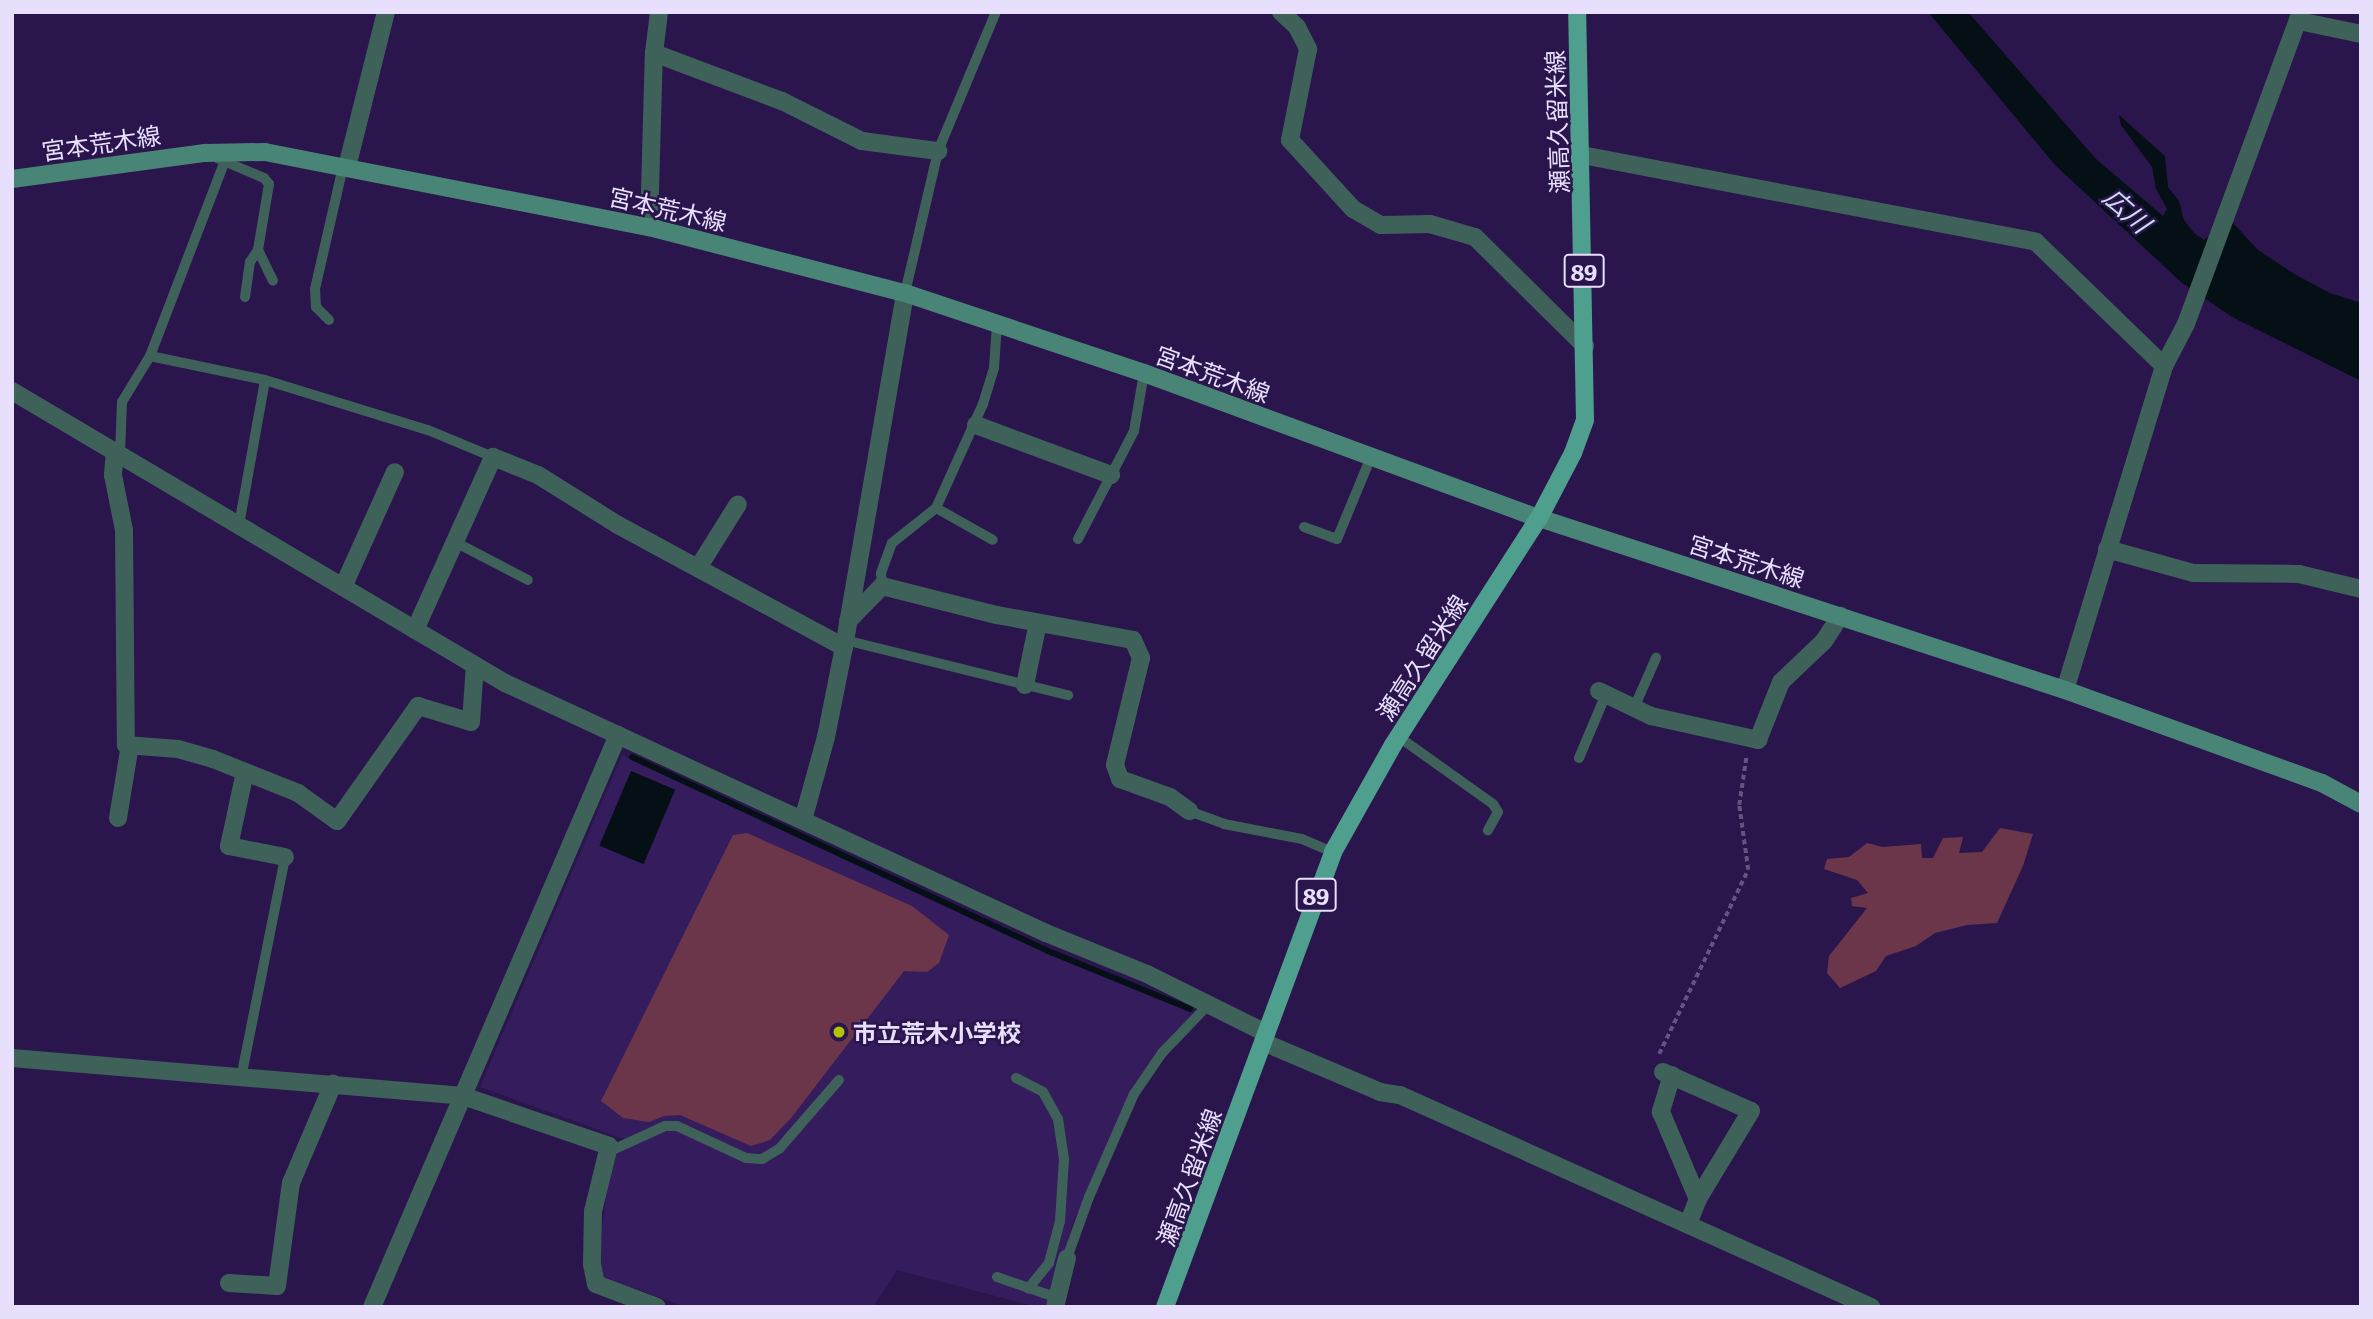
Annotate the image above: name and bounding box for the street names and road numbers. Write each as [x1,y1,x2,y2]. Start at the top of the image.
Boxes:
street label: 瀬高久留米線 [1539,50,1573,194]
street label: 宮本荒木線 [40,119,162,165]
street label: 宮本荒木線 [606,180,730,236]
road number: 89 [1563,252,1605,290]
street label: 宮本荒木線 [1152,339,1274,407]
street label: 宮本荒木線 [1685,528,1809,592]
street label: 瀬高久留米線 [1370,589,1472,725]
road number: 89 [1295,876,1337,914]
street label: 瀬高久留米線 [1150,1104,1226,1250]

